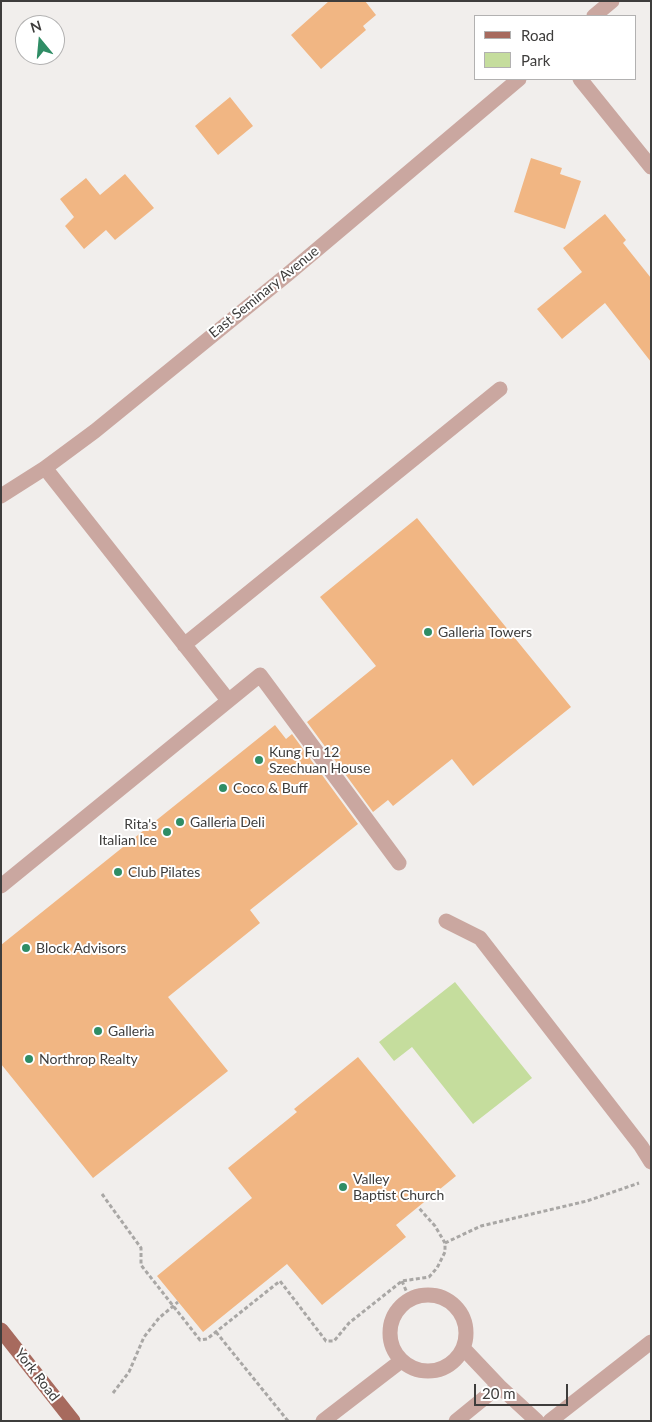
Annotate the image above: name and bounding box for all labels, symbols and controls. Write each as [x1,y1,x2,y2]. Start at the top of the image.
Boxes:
north arrow [15,15,65,65]
legend [474,15,637,80]
text: N [28,16,43,36]
text: Road [521,26,554,44]
text: Park [521,51,550,69]
street label: East Seminary Avenue [206,243,322,341]
place label: Galleria Towers [438,624,532,640]
marker: Galleria Towers [422,626,434,638]
place label: Kung Fu 12 Szechuan House [269,744,370,776]
marker: Kung Fu 12 Szechuan House [253,754,265,766]
place label: Coco & Buff [233,780,308,796]
marker: Coco & Buff [217,782,229,794]
place label: Galleria Deli [190,814,265,830]
place label: Rita's Italian Ice [99,816,157,849]
marker: Galleria Deli [174,816,186,828]
marker: Rita's Italian Ice [161,826,173,838]
place label: Club Pilates [128,864,200,880]
marker: Club Pilates [112,866,124,878]
place label: Block Advisors [36,940,126,956]
marker: Block Advisors [20,942,32,954]
place label: Galleria [108,1023,155,1039]
marker: Galleria [92,1025,104,1037]
place label: Northrop Realty [39,1051,138,1067]
marker: Northrop Realty [23,1053,35,1065]
place label: Valley Baptist Church [353,1171,444,1204]
marker: Valley Baptist Church [337,1181,349,1193]
street label: York Road [11,1345,63,1405]
scale bar [477,1374,571,1406]
text: 20 m [482,1384,516,1402]

